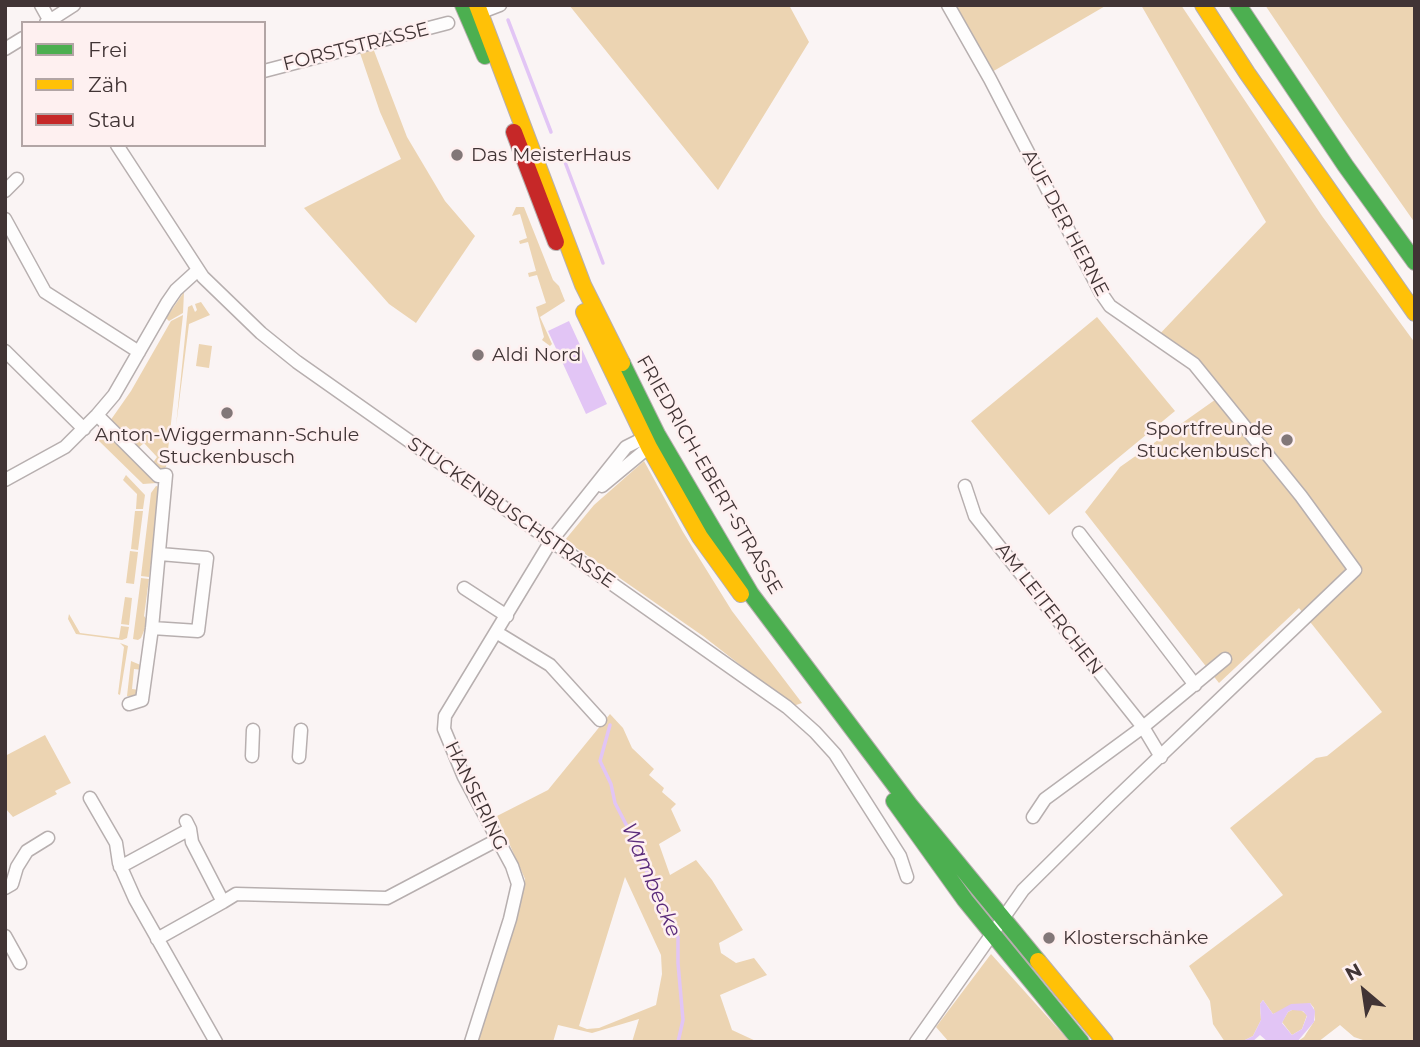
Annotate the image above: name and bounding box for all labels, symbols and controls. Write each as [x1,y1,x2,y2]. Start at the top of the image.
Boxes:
street label: FORSTSTRASSE [281,18,431,76]
legend [21,21,266,147]
text: Frei [88,37,128,62]
text: Zäh [88,72,128,97]
text: Stau [88,107,136,132]
place label: Das MeisterHaus [471,144,631,166]
street label: AUF DER HERNE [1017,146,1113,300]
marker: Das MeisterHaus [449,147,465,163]
place label: Aldi Nord [492,344,581,366]
marker: Aldi Nord [470,347,486,363]
street label: FRIEDRICH-EBERT-STRASSE [631,352,787,598]
marker: Anton-Wiggermann-Schule Stuckenbusch [219,405,235,421]
place label: Sportfreunde Stuckenbusch [1137,418,1273,462]
place label: Anton-Wiggermann-Schule Stuckenbusch [95,424,359,468]
street label: STUCKENBUSCHSTRASSE [403,432,619,594]
marker: Sportfreunde Stuckenbusch [1279,432,1295,448]
street label: AM LEITERCHEN [991,539,1107,679]
street label: HANSERING [440,738,512,854]
water label: Wambecke [616,819,686,941]
place label: Klosterschänke [1063,927,1208,949]
marker: Klosterschänke [1041,930,1057,946]
north arrow [1329,956,1399,1026]
text: N [1341,958,1366,986]

